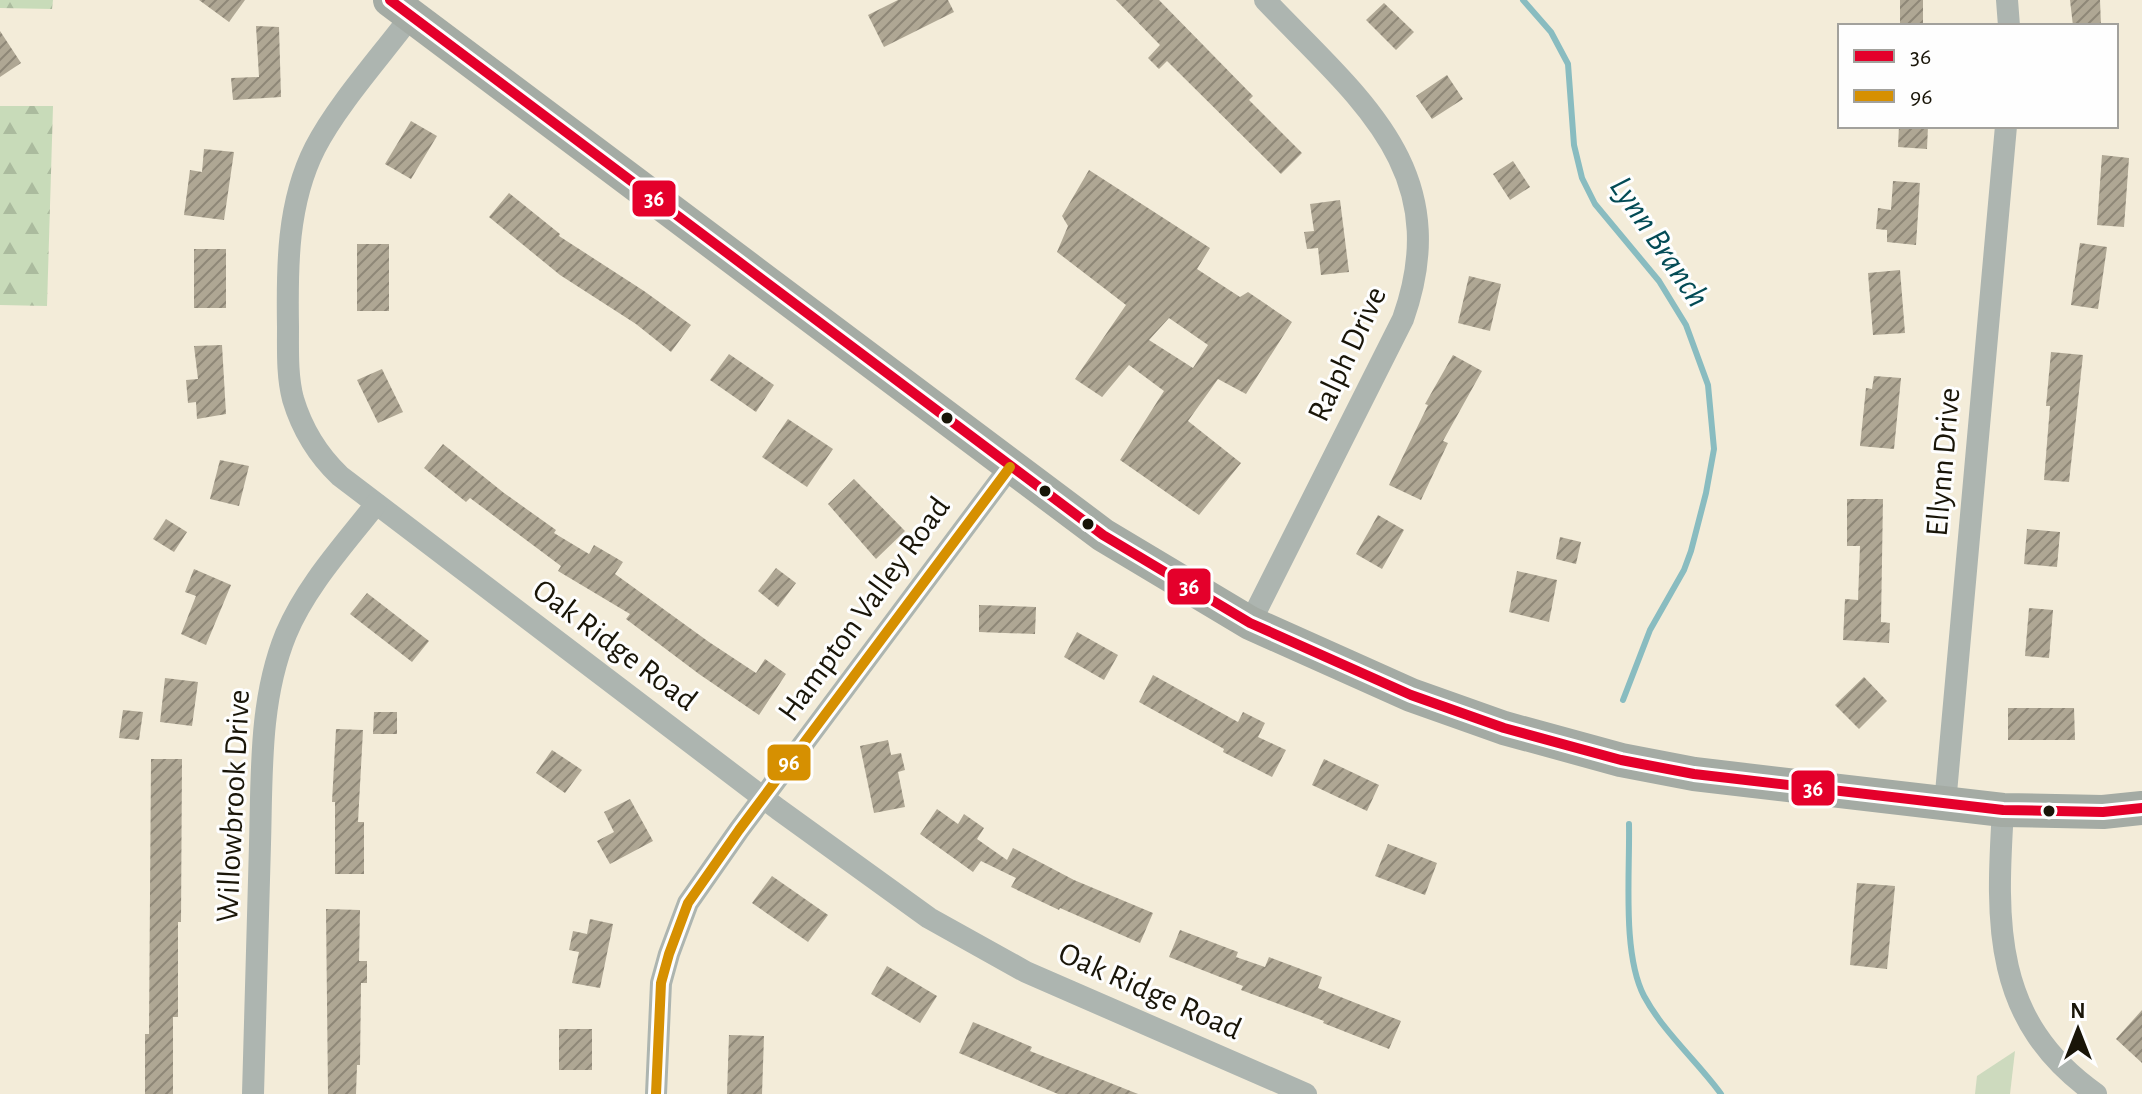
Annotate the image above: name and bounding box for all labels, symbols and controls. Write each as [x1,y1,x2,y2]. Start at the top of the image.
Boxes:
legend [1838,24,2118,128]
text: 36 [1910,45,1931,69]
text: 96 [1910,85,1933,109]
water label: Lynn Branch [1603,170,1715,314]
line badge: 36 [631,179,677,218]
text: 36 [644,188,664,210]
street label: Ralph Drive [1302,282,1392,426]
street label: Ellynn Drive [1921,386,1965,538]
unlabelled marker [939,410,955,426]
unlabelled marker [1037,483,1053,499]
street label: Hampton Valley Road [772,491,956,727]
unlabelled marker [1080,516,1096,532]
line badge: 36 [1166,567,1212,606]
street label: Oak Ridge Road [527,573,703,717]
text: 36 [1179,576,1199,598]
street label: Willowbrook Drive [211,689,255,923]
line badge: 96 [766,743,812,782]
text: 96 [778,752,800,774]
line badge: 36 [1790,769,1836,807]
text: 36 [1803,778,1823,800]
unlabelled marker [2041,803,2057,819]
street label: Oak Ridge Road [1054,936,1246,1046]
north arrow [2038,990,2118,1070]
text: N [2070,1000,2086,1022]

